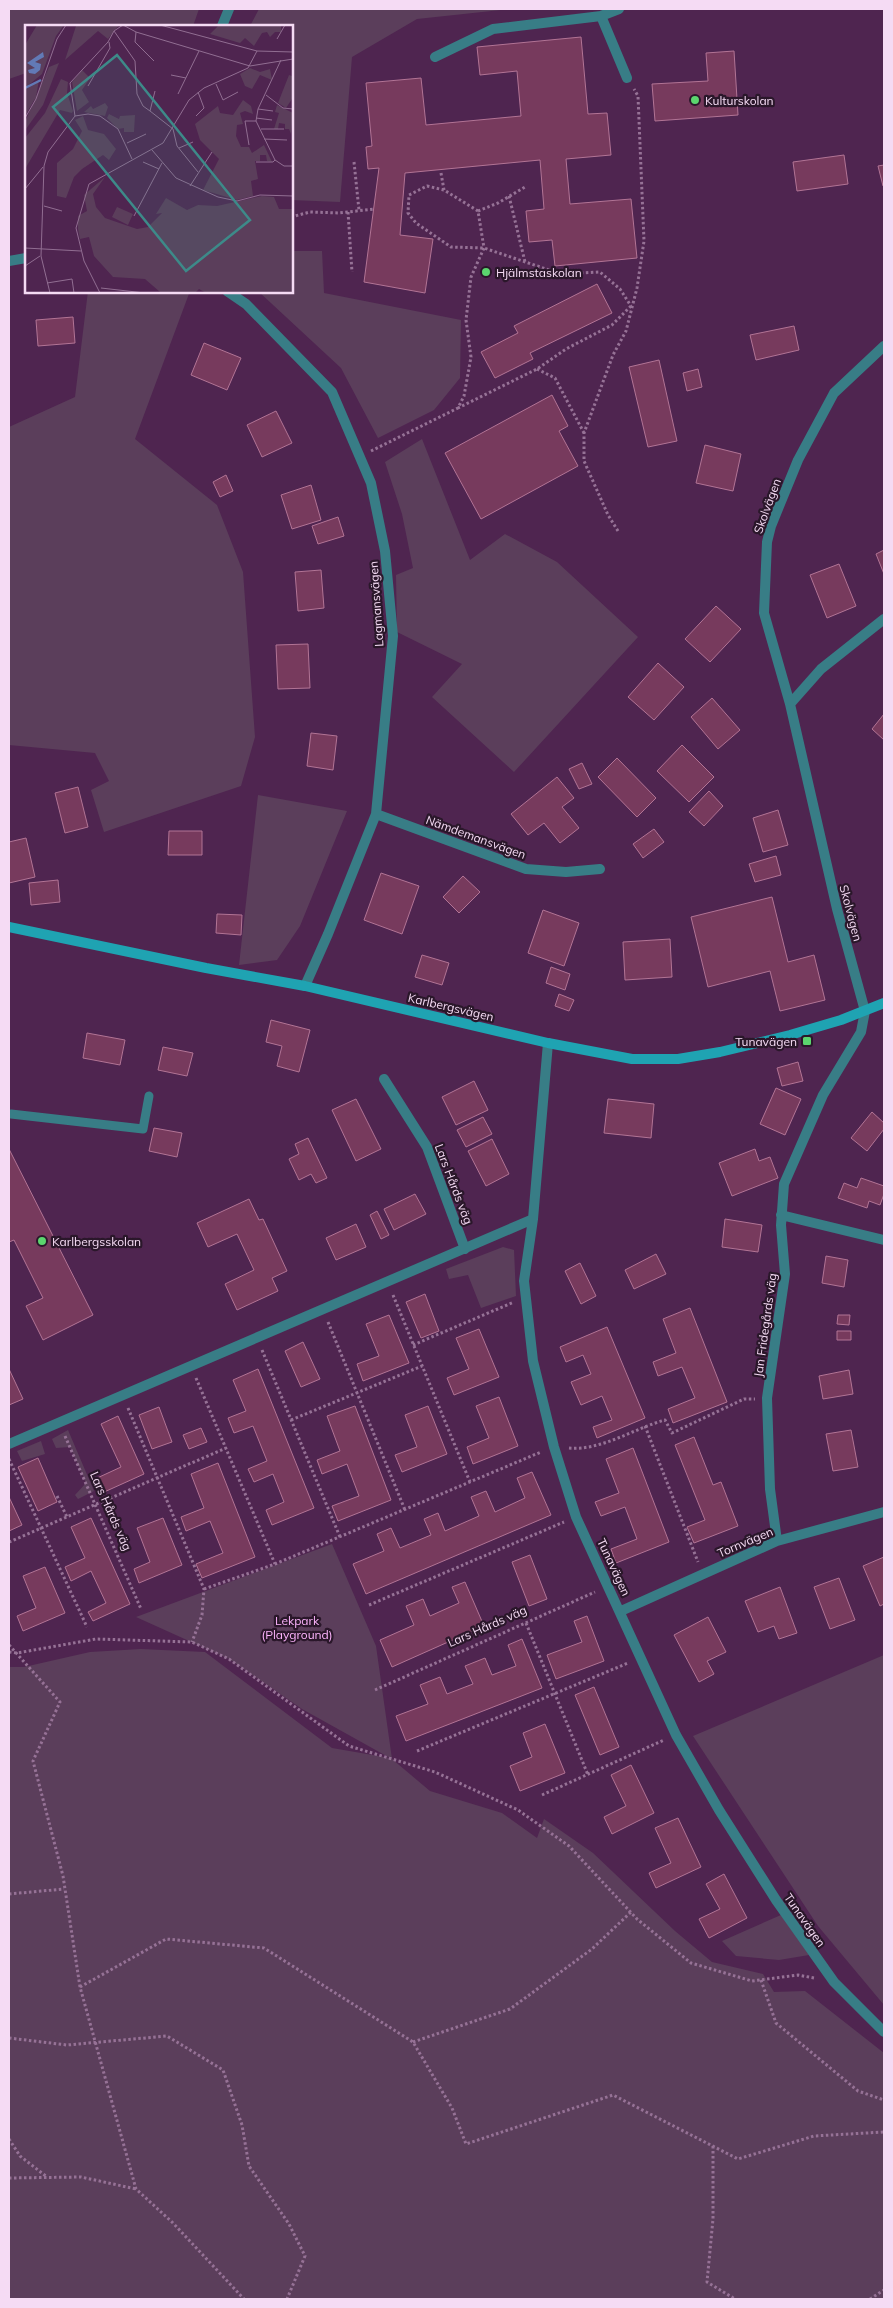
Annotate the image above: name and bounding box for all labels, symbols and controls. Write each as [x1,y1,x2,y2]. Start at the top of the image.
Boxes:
inset map [25,25,292,292]
place label: Kulturskolan [705,93,774,108]
marker: Kulturskolan [689,94,701,106]
place label: Hjälmstaskolan [496,265,582,280]
marker: Hjälmstaskolan [480,266,492,278]
street label: Skolvägen [750,476,784,536]
street label: Lagmansvägen [366,561,386,647]
street label: Nämdemansvägen [424,812,528,862]
street label: Skolvägen [836,883,866,943]
street label: Karlbergsvägen [407,990,495,1024]
place label: Tunavägen [735,1034,797,1049]
marker: Tunavägen [801,1035,813,1047]
street label: Lars Hårds väg [432,1142,476,1226]
place label: Karlbergsskolan [52,1234,141,1249]
marker: Karlbergsskolan [36,1235,48,1247]
street label: Jan Fridegårds väg [750,1272,780,1378]
street label: Lars Hårds väg [87,1469,135,1553]
street label: Tornvägen [715,1524,775,1560]
street label: Tunavägen [594,1536,634,1598]
street label: Lars Hårds väg [445,1602,529,1650]
park label: Lekpark (Playground) [261,1613,333,1642]
street label: Tunavägen [781,1890,829,1950]

